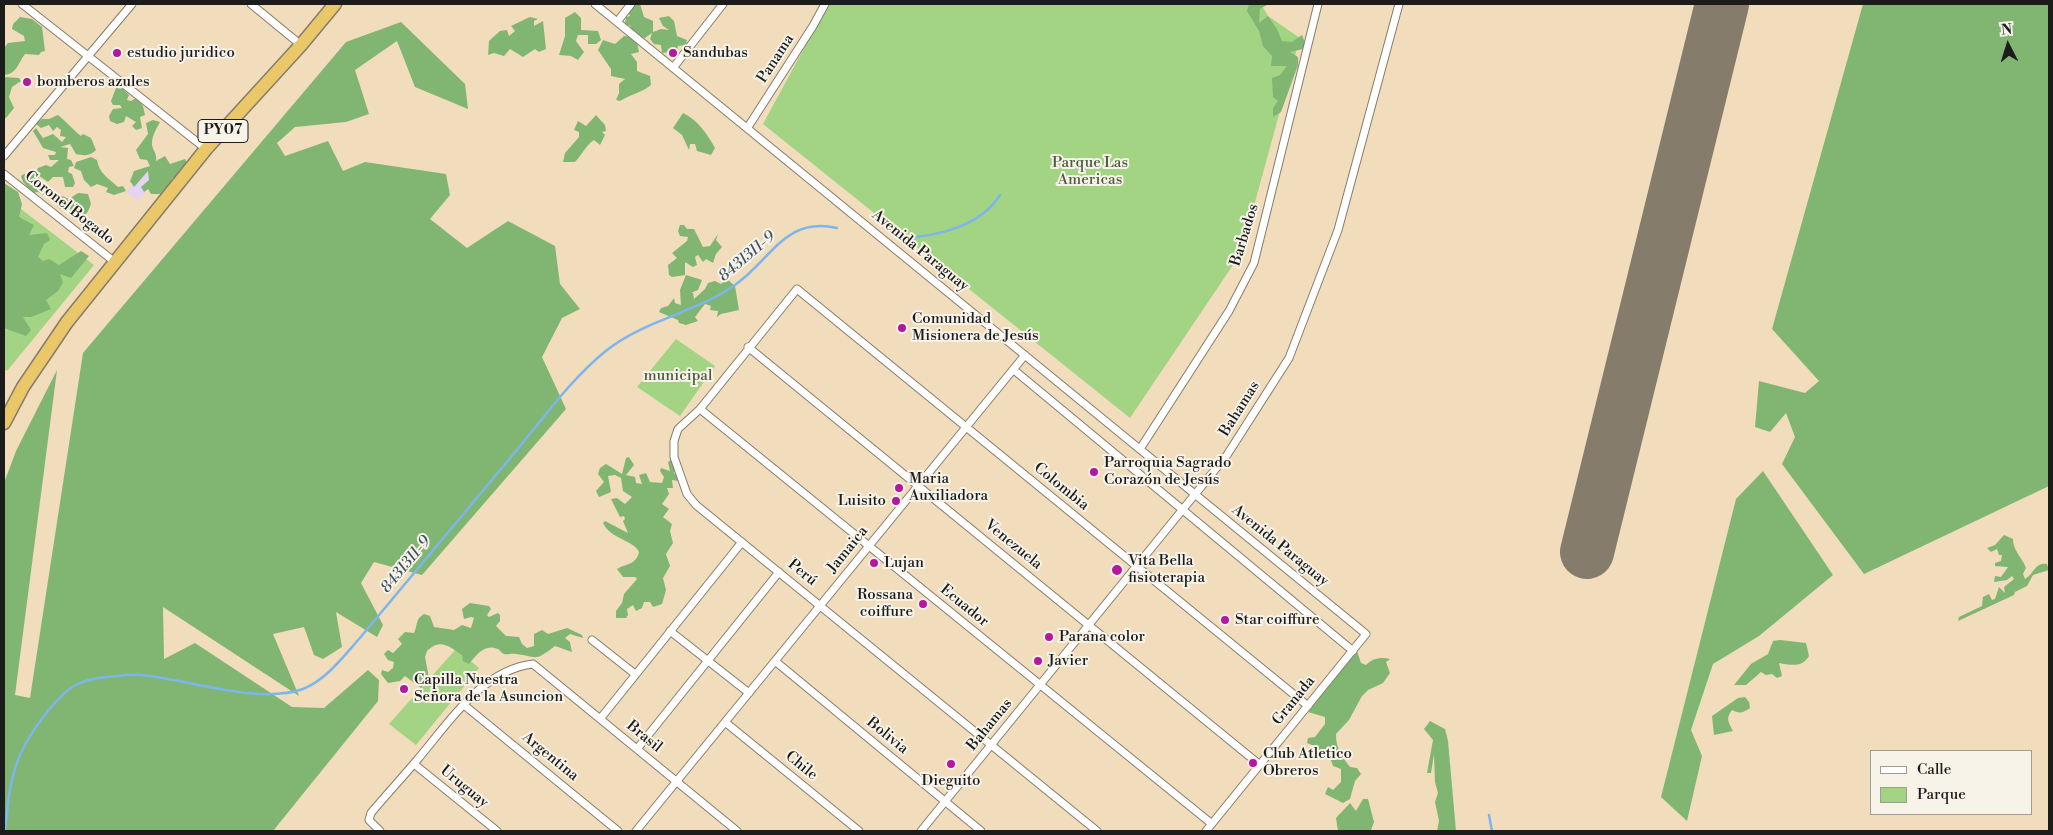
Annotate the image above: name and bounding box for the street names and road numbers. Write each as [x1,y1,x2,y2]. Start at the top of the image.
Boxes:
street label: Panama [754,31,798,87]
road number: PY07 [198,120,248,142]
street label: Coronel Bogado [21,167,117,249]
street label: Barbados [1227,202,1263,268]
street label: Avenida Paraguay [868,206,972,296]
street label: Bahamas [1216,378,1264,440]
street label: Colombia [1030,459,1092,515]
street label: Avenida Paraguay [1228,501,1332,591]
street label: Venezuela [981,516,1045,574]
street label: Jamaica [824,523,872,577]
street label: Perú [784,556,820,590]
street label: Ecuador [936,581,992,631]
street label: Granada [1269,673,1319,729]
street label: Bahamas [964,695,1016,755]
street label: Bolivia [863,714,911,758]
street label: Brasil [623,717,665,757]
street label: Argentina [518,729,582,785]
street label: Chile [781,748,821,784]
street label: Uruguay [436,762,492,812]

